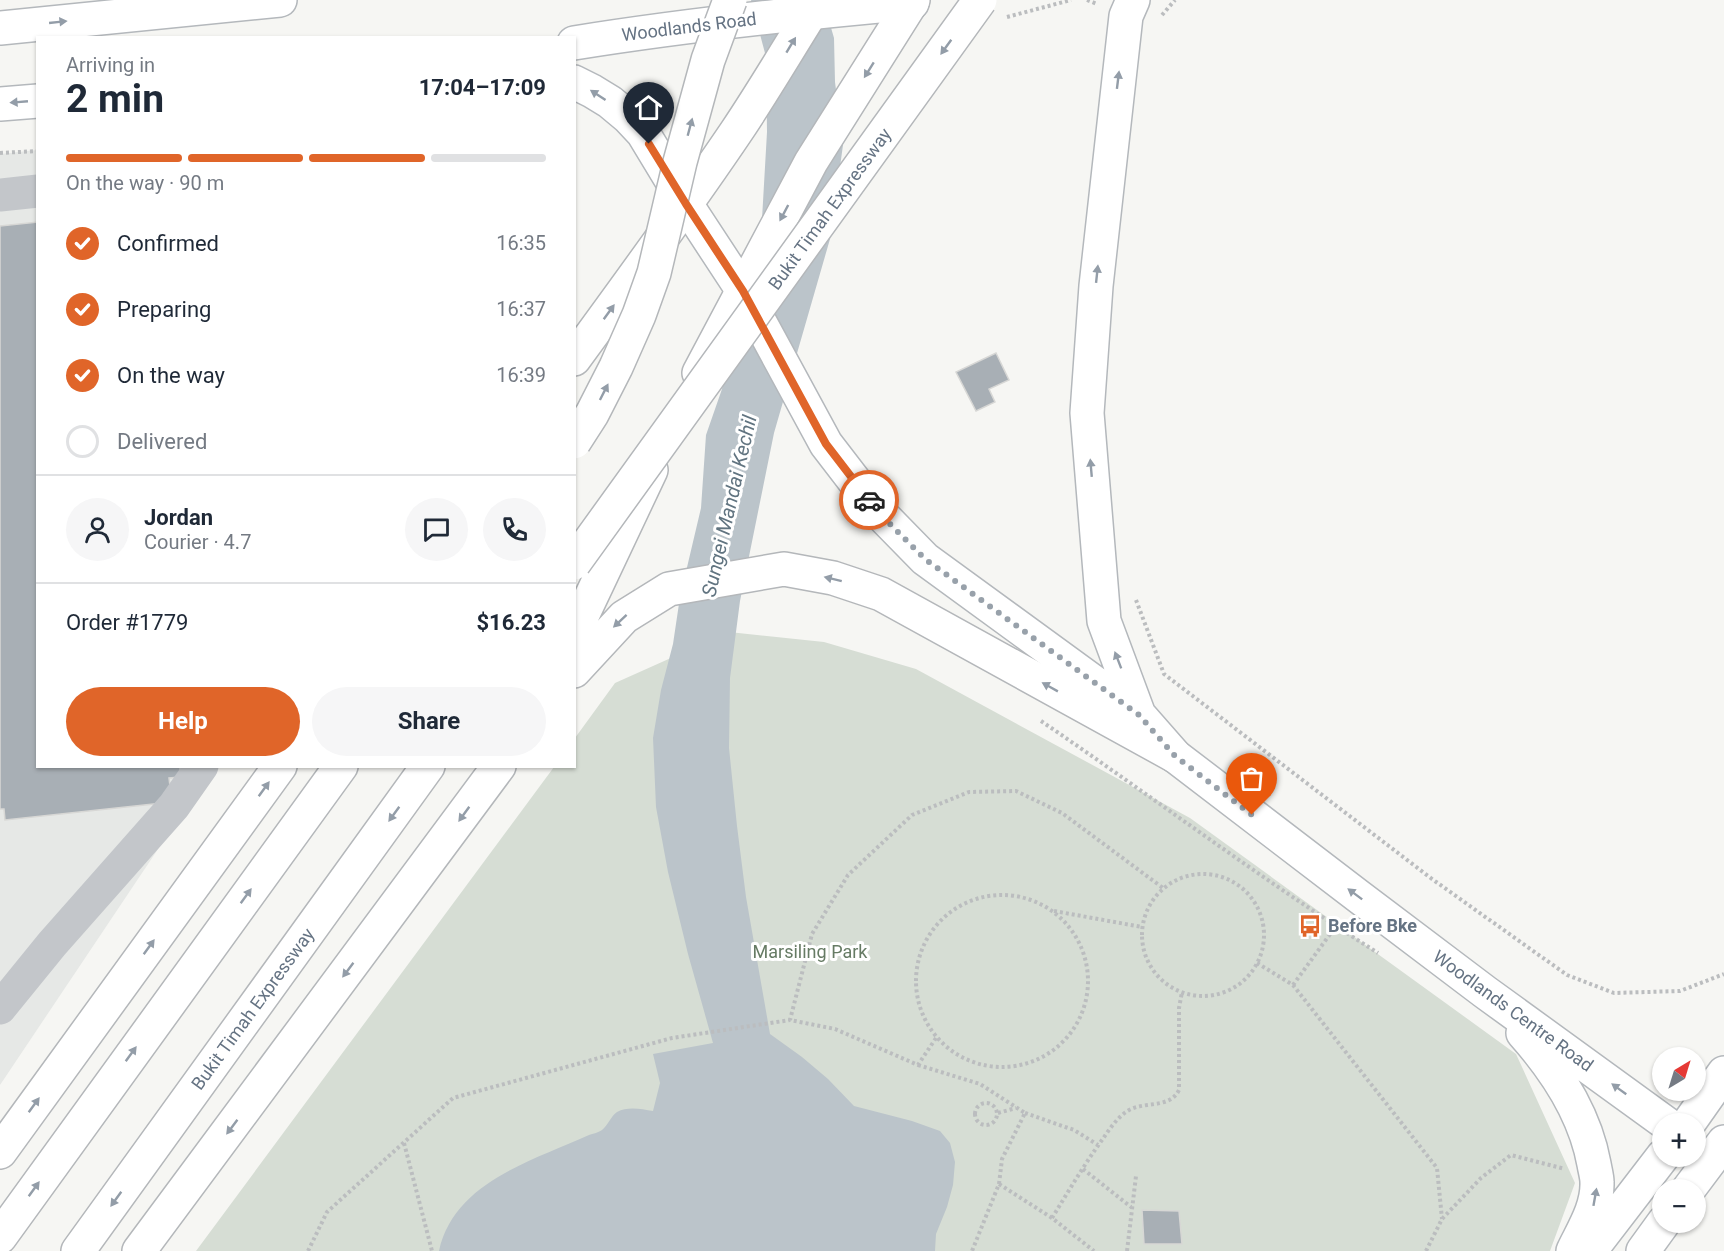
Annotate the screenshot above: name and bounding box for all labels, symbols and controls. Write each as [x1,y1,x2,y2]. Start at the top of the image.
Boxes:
street label: Woodlands Road [620,8,758,45]
one-way arrow [49,17,68,27]
one-way arrow [786,37,797,53]
one-way arrow [940,39,952,55]
text: Arriving in [66,53,155,77]
one-way arrow [864,62,875,79]
one-way arrow [1114,70,1123,89]
text: 17:04–17:09 [419,75,546,100]
text: 2 min [66,76,164,122]
pin [623,82,674,144]
one-way arrow [590,89,606,100]
icon: home [632,91,665,124]
one-way arrow [9,97,28,107]
one-way arrow [686,118,695,136]
street label: Bukit Timah Expressway [764,123,896,294]
text: On the way · 90 m [66,171,224,195]
one-way arrow [779,205,789,222]
icon: check [66,227,99,260]
text: Confirmed [117,231,219,256]
text: 16:35 [496,231,546,255]
one-way arrow [1092,264,1102,283]
icon: check [66,293,99,326]
text: Preparing [117,297,211,322]
text: 16:37 [496,297,546,321]
one-way arrow [603,304,615,320]
icon: check [66,359,99,392]
text: On the way [117,363,225,388]
text: 16:39 [496,363,546,387]
one-way arrow [599,383,608,400]
water label: Sungei Mandai Kechil [696,413,762,599]
text: Delivered [117,429,207,454]
one-way arrow [1086,459,1096,478]
courier [839,470,899,530]
icon: car [853,484,886,517]
button: person [66,498,129,561]
button: chat [405,498,468,561]
button: phone [483,498,546,561]
text: Jordan [144,505,213,530]
text: Courier · 4.7 [144,530,251,554]
one-way arrow [824,574,842,583]
text: Order #1779 [66,610,188,635]
text: $16.23 [477,610,546,635]
one-way arrow [614,614,628,628]
one-way arrow [1113,651,1123,669]
one-way arrow [1041,682,1058,692]
button: Help [66,687,300,756]
button: Share [312,687,546,756]
pin [1226,753,1277,815]
icon: bag [1235,762,1268,795]
one-way arrow [257,782,269,797]
one-way arrow [388,805,400,821]
one-way arrow [458,805,470,821]
one-way arrow [1347,888,1362,900]
one-way arrow [240,889,252,904]
bus stop icon: Before Bke [1297,913,1323,939]
place label: Before Bke [1328,915,1417,936]
street label: Bukit Timah Expressway [187,923,319,1094]
one-way arrow [143,940,155,956]
park label: Marsiling Park [753,941,868,962]
street label: Woodlands Centre Road [1429,945,1597,1076]
one-way arrow [343,963,355,978]
one-way arrow [125,1046,137,1061]
north arrow [1652,1047,1706,1101]
map controls [1652,1047,1706,1233]
one-way arrow [1612,1083,1628,1095]
one-way arrow [28,1097,40,1112]
button: + [1652,1113,1706,1167]
one-way arrow [226,1118,238,1134]
button: − [1652,1179,1706,1233]
one-way arrow [28,1182,40,1198]
one-way arrow [1591,1187,1600,1206]
one-way arrow [110,1190,122,1206]

